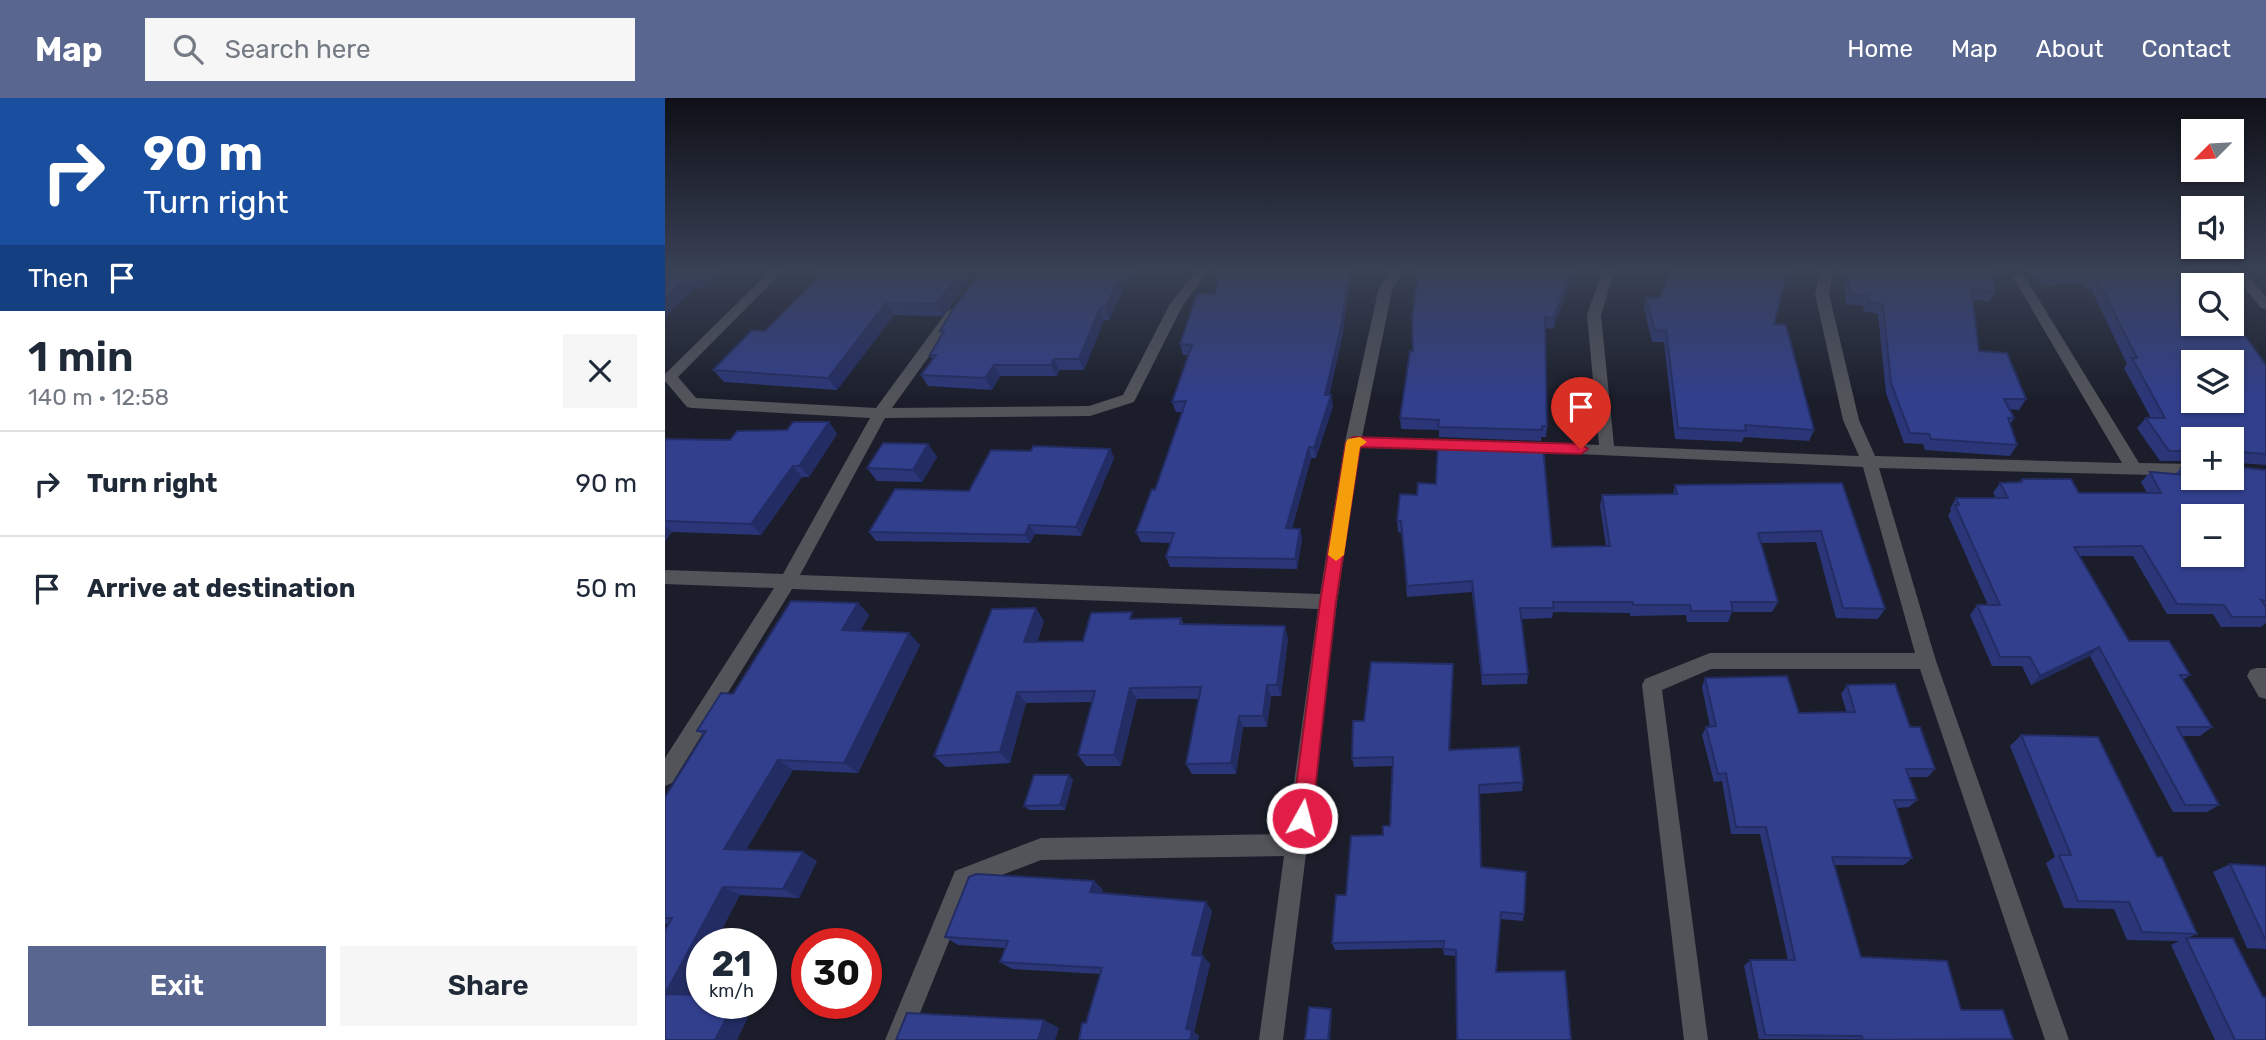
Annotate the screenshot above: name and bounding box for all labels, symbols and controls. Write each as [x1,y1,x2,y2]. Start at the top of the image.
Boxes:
search box [145,18,635,81]
text: Map [35,30,103,69]
icon: search [169,30,207,68]
text: Search here [225,34,370,65]
text: Home [1847,35,1913,63]
text: Map [1951,35,1998,63]
text: About [2036,35,2104,63]
text: Contact [2142,35,2231,63]
north arrow [2181,119,2243,182]
map controls [2181,119,2244,567]
text: 90 m [143,124,263,182]
icon: right [28,126,119,217]
text: Turn right [143,183,288,221]
button: sound [2181,196,2244,259]
icon: arrive [103,259,141,297]
text: Then [28,263,89,294]
button: search [2181,273,2244,336]
text: 1 min [28,332,134,382]
button: close [563,334,637,408]
button: layers [2181,350,2244,413]
pin [1551,377,1611,449]
text: 140 m · 12:58 [28,383,169,411]
icon: arrive [1562,388,1600,426]
button: + [2181,427,2244,490]
icon: right [28,465,66,503]
text: Turn right [87,468,217,499]
text: 90 m [576,468,637,499]
button: − [2181,504,2244,567]
icon: arrive [28,570,66,608]
text: Arrive at destination [87,573,355,604]
text: 50 m [576,573,637,604]
position arrow [1265,781,1339,855]
speed limit sign: 30 [791,928,882,1019]
text: 21 [711,943,752,985]
button: Exit [28,946,326,1026]
button: Share [340,946,637,1026]
text: km/h [709,980,754,1002]

